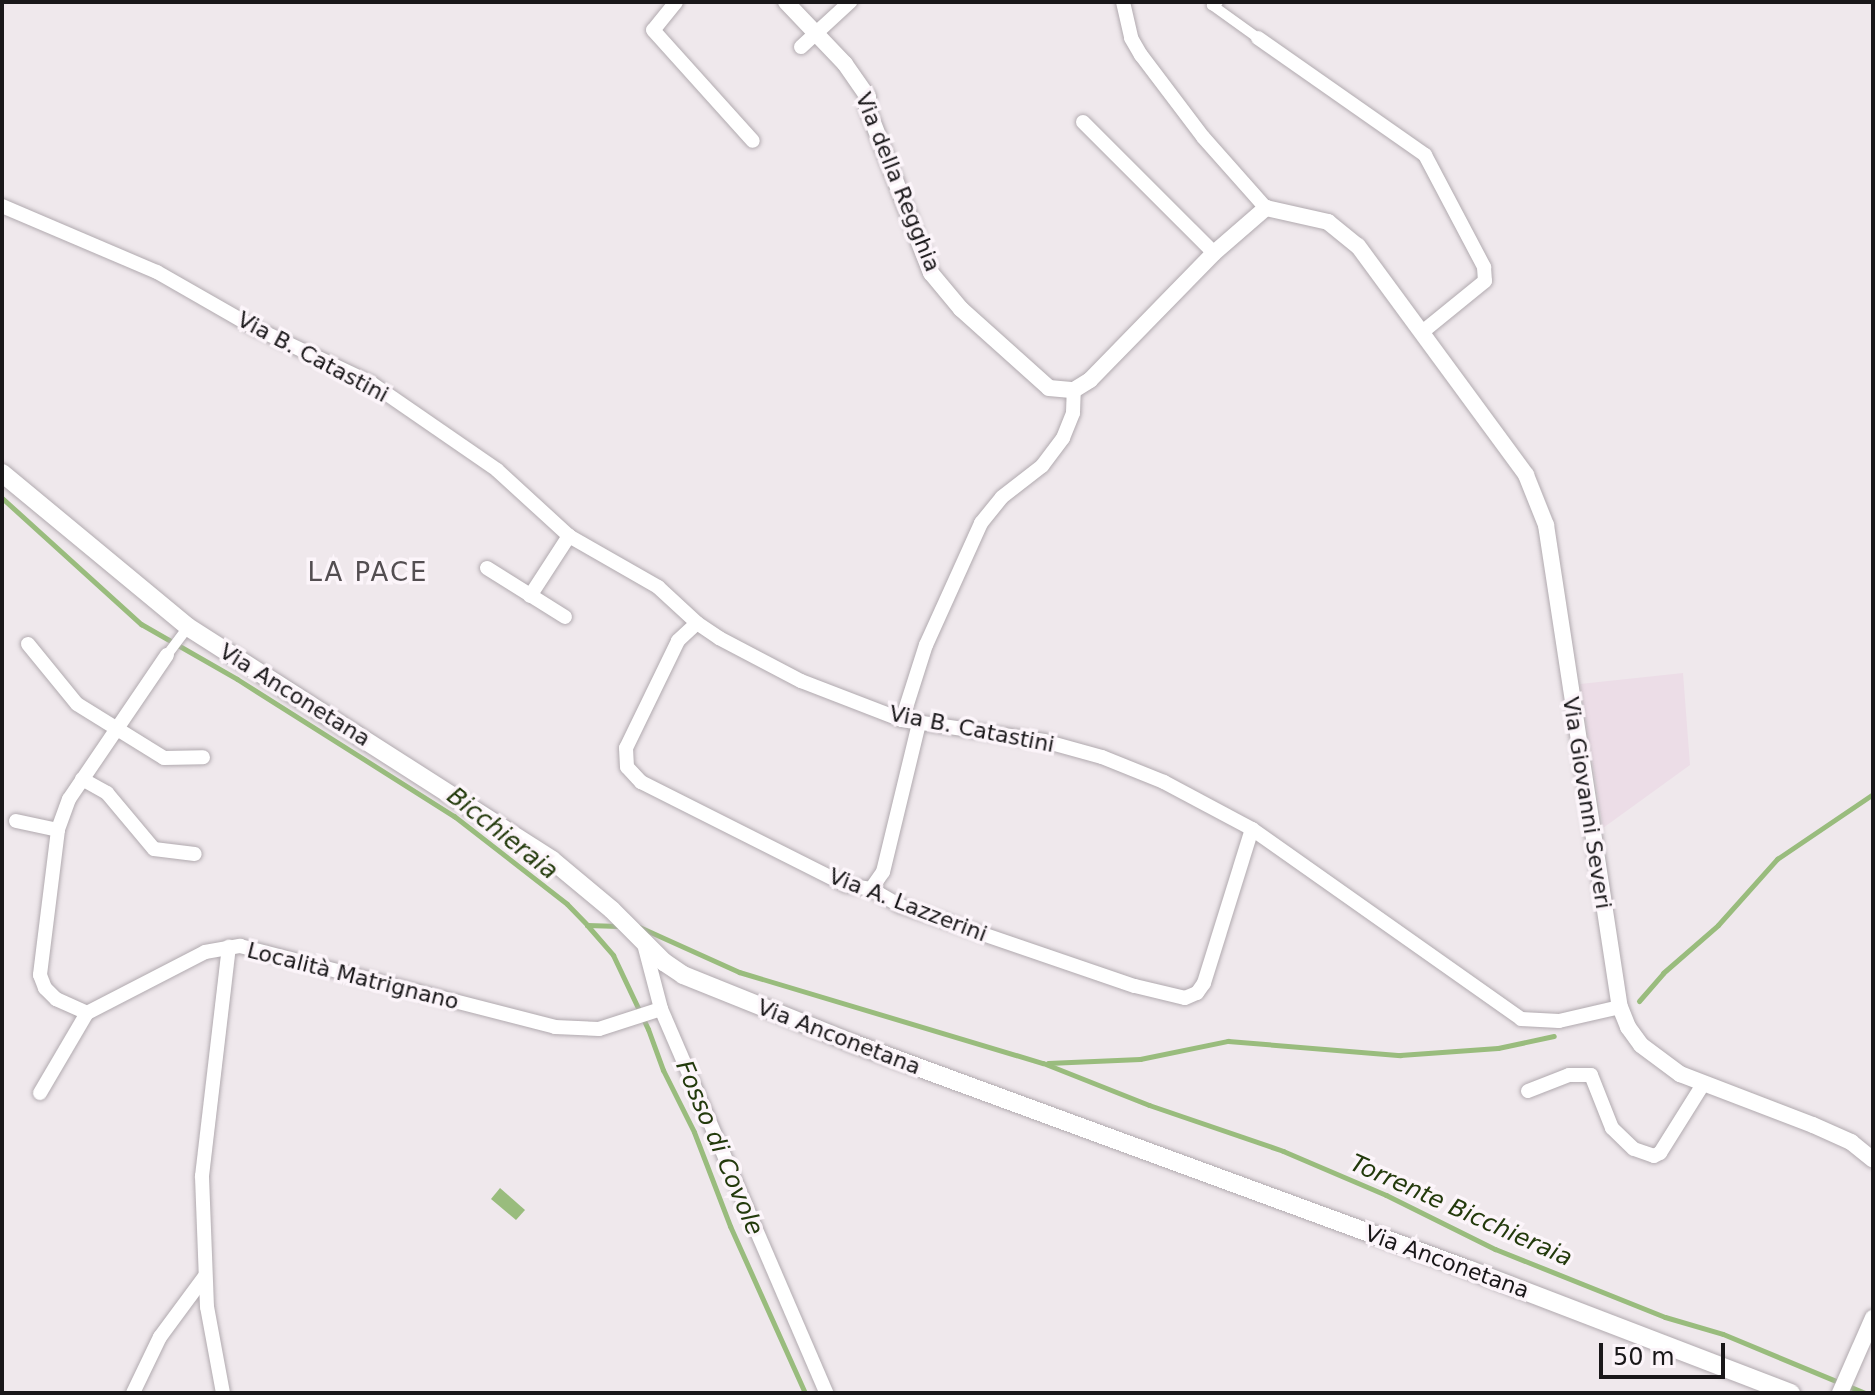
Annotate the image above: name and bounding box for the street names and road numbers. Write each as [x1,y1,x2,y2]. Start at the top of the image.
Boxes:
street label: Via della Regghia [850,89,946,275]
street label: Via B. Catastini [233,306,393,408]
street label: Via Anconetana [215,638,375,752]
street label: Via Giovanni Severi [1557,695,1617,911]
street label: Via B. Catastini [887,700,1057,758]
street label: Via A. Lazzerini [825,863,991,947]
street label: Località Matrignano [244,937,462,1015]
street label: Via Anconetana [754,994,924,1080]
street label: Via Anconetana [1361,1220,1533,1304]

